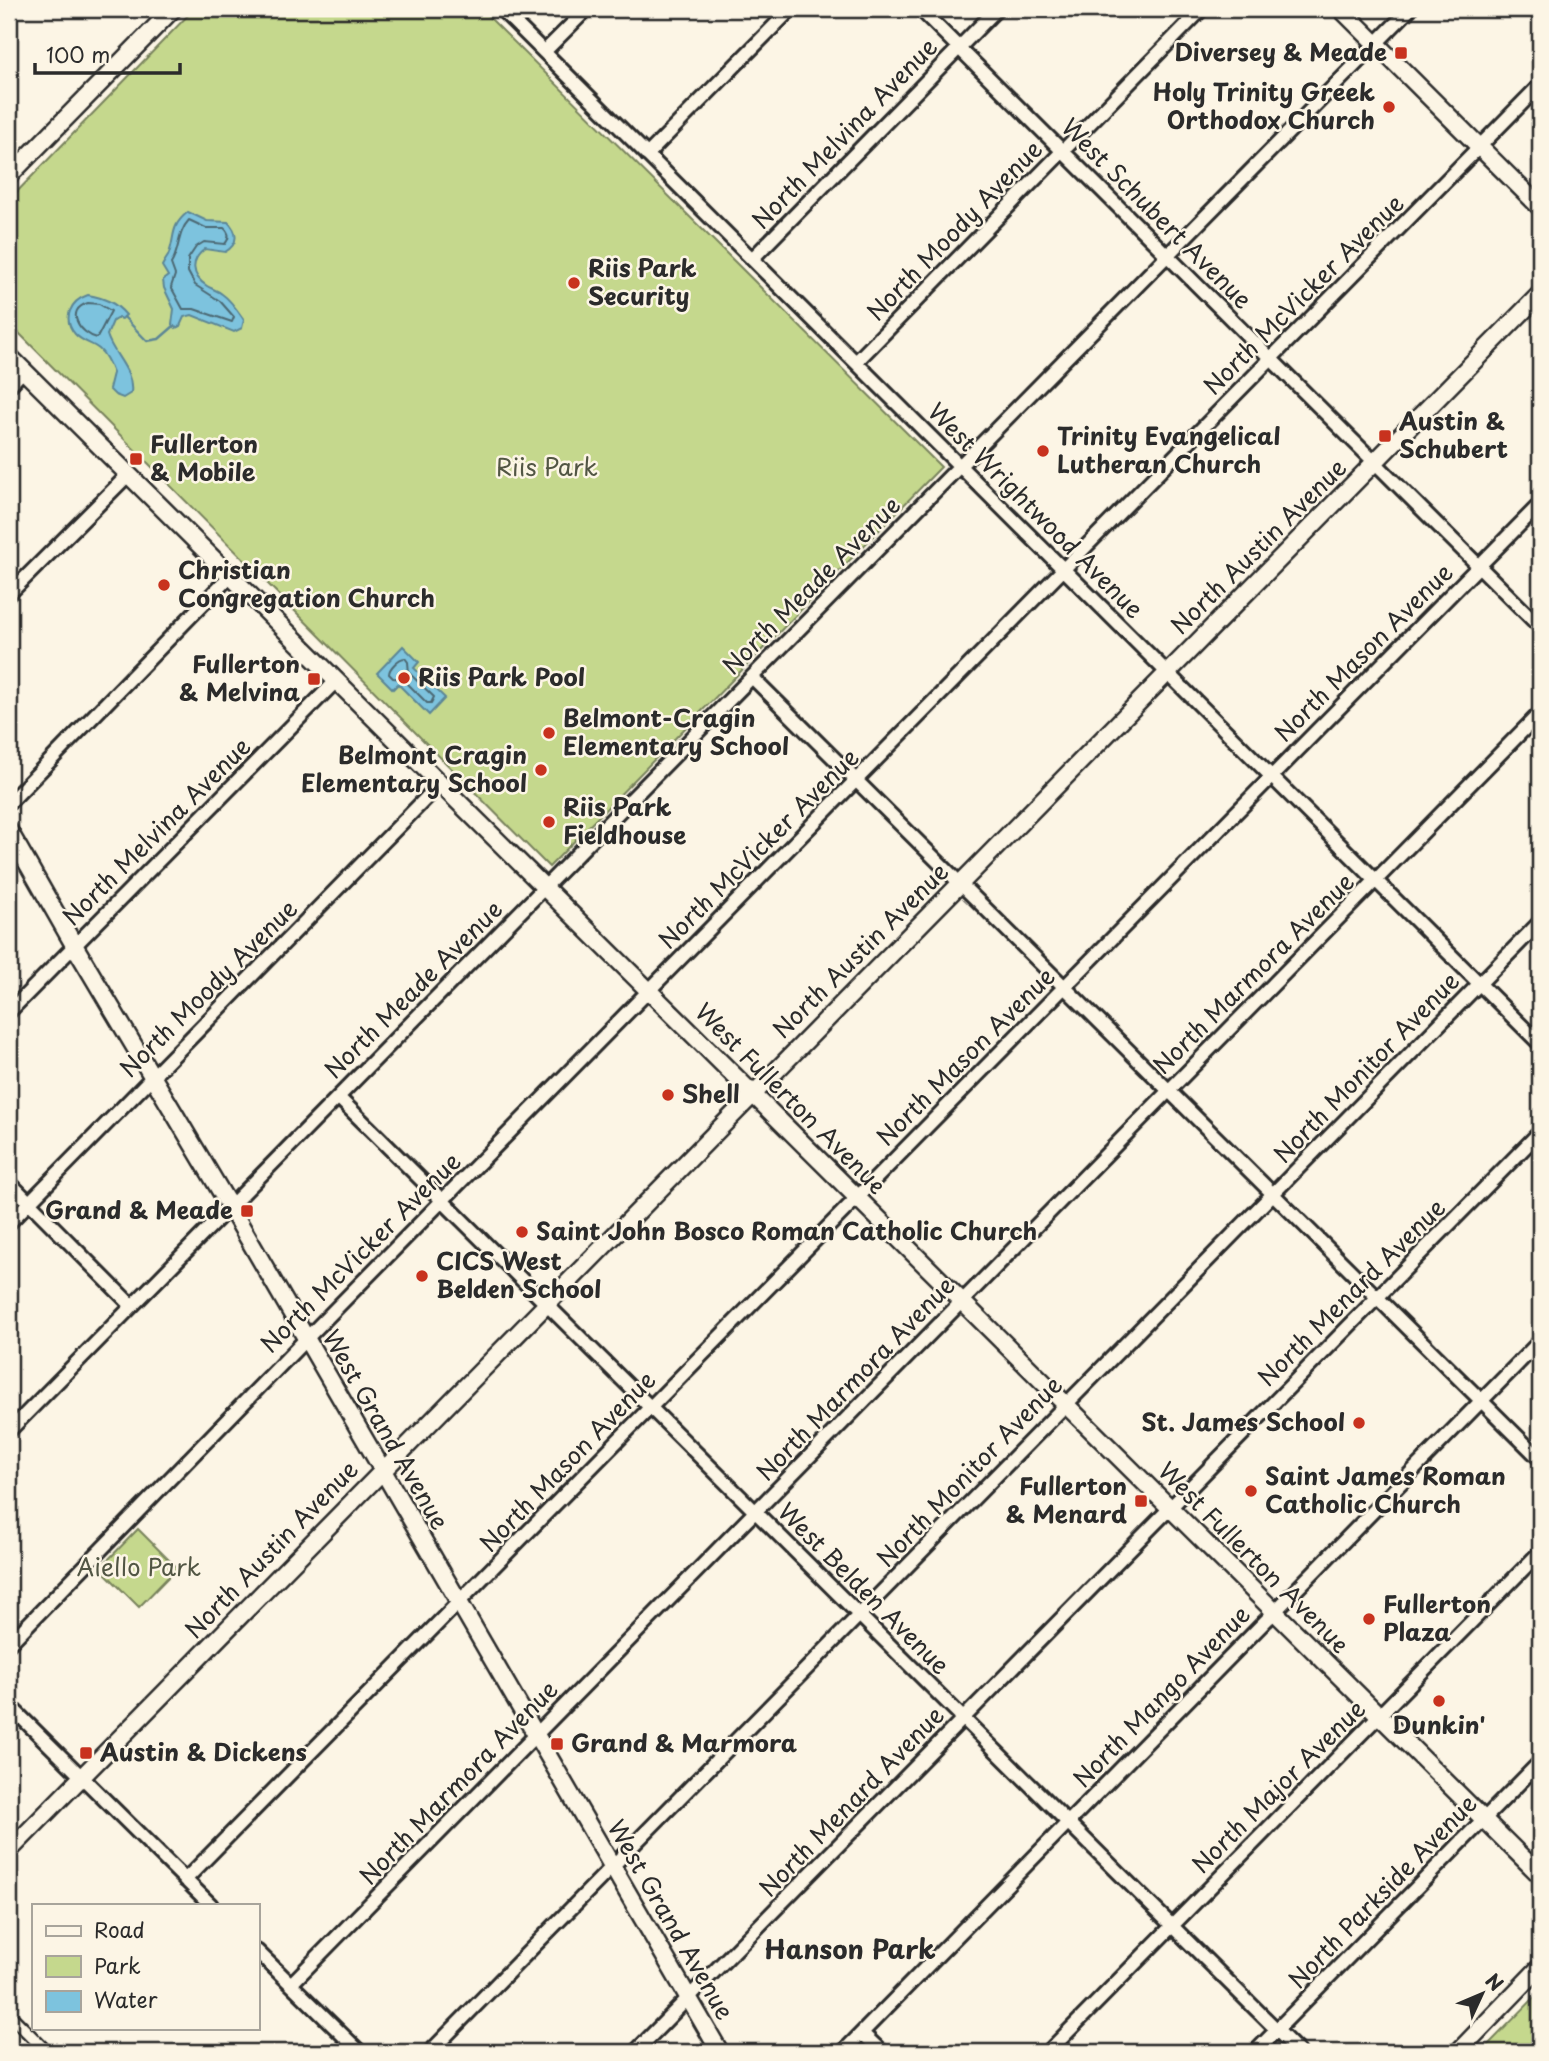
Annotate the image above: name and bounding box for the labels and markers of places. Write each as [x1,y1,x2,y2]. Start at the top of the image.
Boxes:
place label: Diversey & Meade [1174,33,1387,69]
marker: Diversey & Meade [1393,45,1409,61]
place label: Holy Trinity Greek Orthodox Church [1153,73,1375,137]
marker: Holy Trinity Greek Orthodox Church [1381,99,1397,115]
place label: Riis Park Security [588,249,697,313]
marker: Riis Park Security [566,275,582,291]
place label: Austin & Schubert [1398,402,1508,466]
place label: Trinity Evangelical Lutheran Church [1057,417,1281,481]
place label: Fullerton & Mobile [150,425,258,489]
marker: Austin & Schubert [1377,428,1393,444]
marker: Trinity Evangelical Lutheran Church [1035,443,1051,459]
marker: Fullerton & Mobile [128,451,144,467]
place label: Christian Congregation Church [178,551,435,615]
marker: Christian Congregation Church [156,577,172,593]
place label: Fullerton & Melvina [179,645,300,709]
place label: Riis Park Pool [418,658,585,694]
marker: Riis Park Pool [396,670,412,686]
marker: Fullerton & Melvina [306,671,322,687]
place label: Belmont-Cragin Elementary School [563,699,789,763]
marker: Belmont-Cragin Elementary School [541,725,557,741]
place label: Belmont Cragin Elementary School [301,736,527,800]
marker: Belmont Cragin Elementary School [533,762,549,778]
place label: Riis Park Fieldhouse [563,788,686,852]
marker: Riis Park Fieldhouse [541,814,557,830]
place label: Shell [682,1075,740,1111]
marker: Shell [660,1087,676,1103]
place label: Grand & Meade [45,1191,233,1227]
marker: Grand & Meade [239,1203,255,1219]
place label: Saint John Bosco Roman Catholic Church [536,1212,1037,1248]
marker: Saint John Bosco Roman Catholic Church [514,1224,530,1240]
place label: CICS West Belden School [436,1242,601,1306]
marker: CICS West Belden School [414,1268,430,1284]
place label: St. James School [1142,1403,1345,1439]
marker: St. James School [1351,1415,1367,1431]
place label: Saint James Roman Catholic Church [1265,1457,1506,1521]
place label: Fullerton & Menard [1006,1467,1127,1531]
marker: Saint James Roman Catholic Church [1243,1483,1259,1499]
marker: Fullerton & Menard [1133,1493,1149,1509]
place label: Fullerton Plaza [1383,1585,1491,1649]
marker: Fullerton Plaza [1361,1611,1377,1627]
marker: Dunkin' [1431,1693,1447,1709]
place label: Dunkin' [1392,1706,1486,1742]
place label: Grand & Marmora [571,1724,798,1760]
place label: Austin & Dickens [99,1733,307,1769]
marker: Grand & Marmora [549,1736,565,1752]
marker: Austin & Dickens [78,1745,94,1761]

